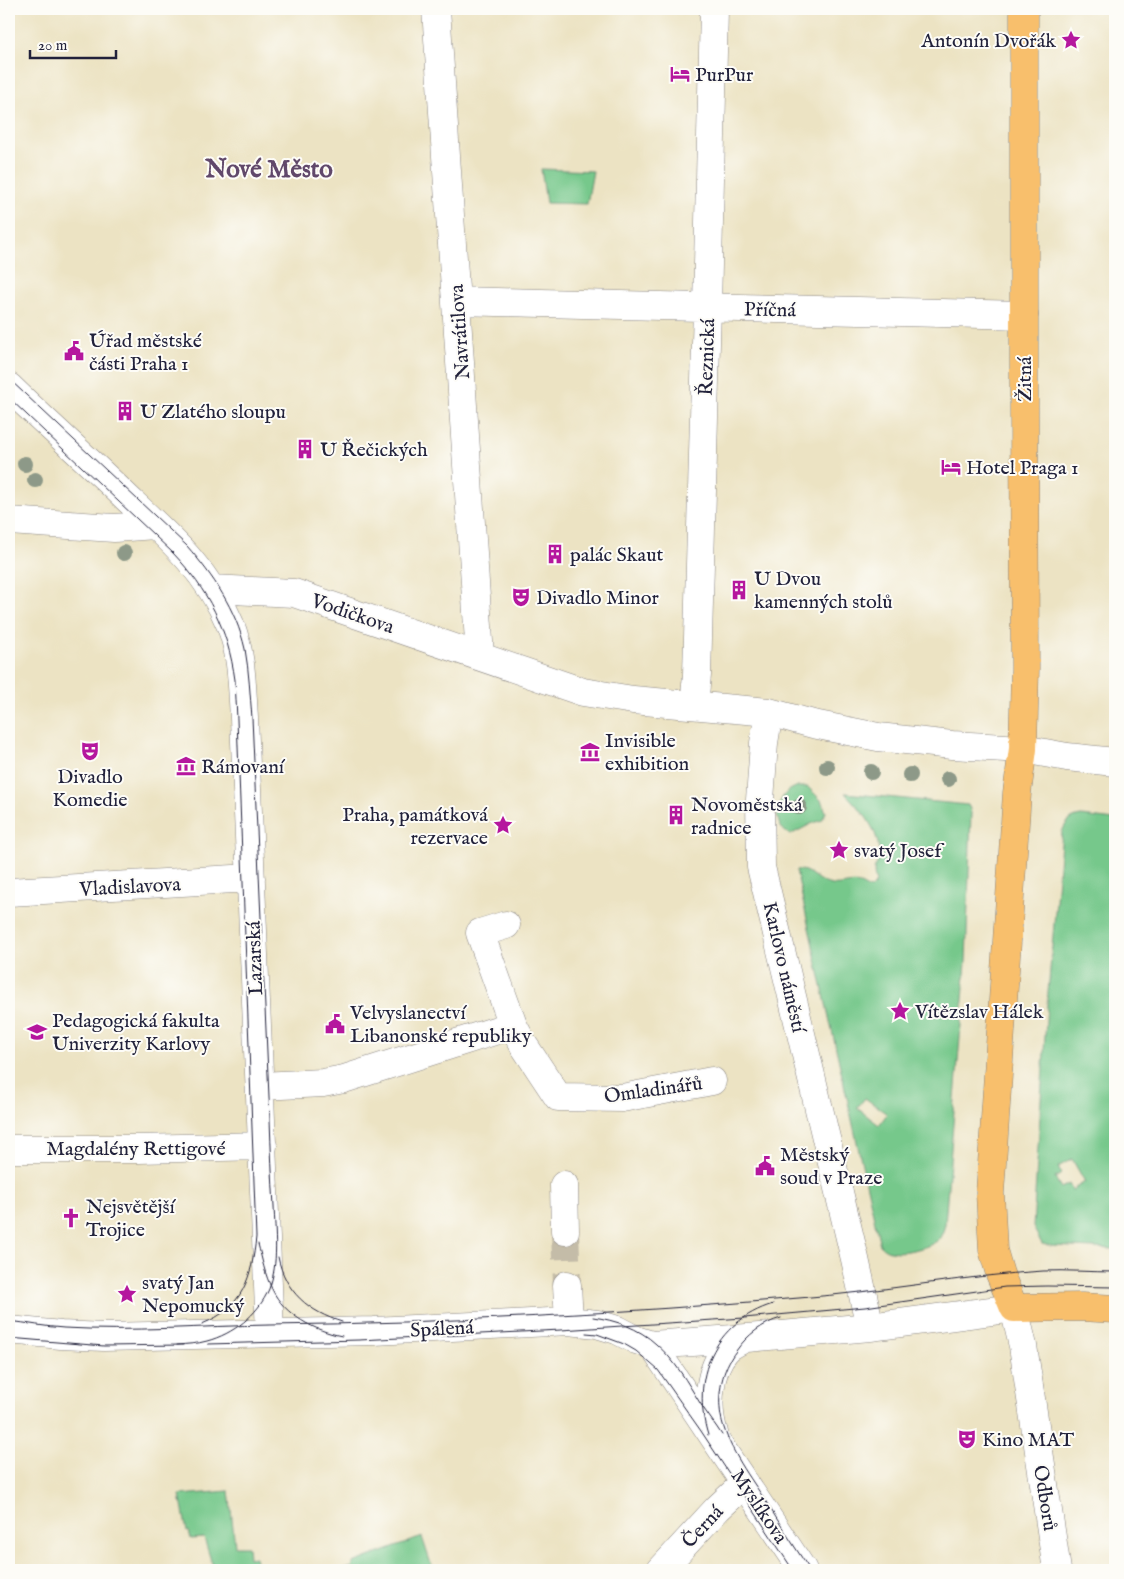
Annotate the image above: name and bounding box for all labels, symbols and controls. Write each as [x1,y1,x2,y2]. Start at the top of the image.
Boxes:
scale bar [30,28,116,60]
place label: Antonín Dvořák [920,29,1056,54]
place icon: Antonín Dvořák [1060,29,1082,51]
text: 20 m [38,36,68,55]
hotel icon: PurPur [669,63,691,85]
place label: PurPur [695,63,754,88]
district label: Nové Město [204,154,333,186]
street label: Navrátilova [445,283,476,380]
street label: Příčná [744,298,797,323]
street label: Řeznická [694,318,721,396]
place label: Úřad městské části Praha 1 [89,329,202,377]
public building icon: Úřad městské části Praha 1 [63,340,85,362]
street label: Žitná [1013,356,1038,402]
building icon: U Zlatého sloupu [114,400,136,422]
place label: U Zlatého sloupu [140,400,286,425]
building icon: U Řečických [294,438,316,460]
place label: U Řečických [320,438,428,463]
hotel icon: Hotel Praga 1 [940,456,962,478]
place label: Hotel Praga 1 [966,456,1078,481]
building icon: palác Skaut [544,543,566,565]
place label: palác Skaut [570,543,664,568]
place label: U Dvou kamenných stolů [754,567,893,615]
building icon: U Dvou kamenných stolů [728,579,750,601]
theatre icon: Divadlo Minor [510,586,532,608]
place label: Divadlo Minor [536,586,659,611]
street label: Vodičkova [307,588,398,640]
place label: Invisible exhibition [605,729,690,777]
theatre icon: Divadlo Komedie [79,740,101,762]
museum icon: Invisible exhibition [579,741,601,763]
museum icon: Rámovaní [175,755,197,777]
place label: Rámovaní [201,755,286,780]
place label: Divadlo Komedie [53,765,127,813]
place label: Novoměstská radnice [691,793,803,841]
place label: Praha, památková rezervace [342,803,488,851]
building icon: Novoměstská radnice [665,804,687,826]
place icon: Praha, památková rezervace [492,814,514,836]
place icon: svatý Josef [828,839,850,861]
place label: svatý Josef [854,839,945,864]
street label: Vladislavova [78,872,182,903]
street label: Karlovo náměstí [756,900,811,1037]
street label: Lazarská [242,920,269,996]
place icon: Vítězslav Hálek [889,1000,911,1022]
place label: Vítězslav Hálek [914,1000,1044,1025]
place label: Velvyslanectví Libanonské republiky [349,1001,532,1049]
place label: Pedagogická fakulta Univerzity Karlovy [52,1009,220,1057]
public building icon: Velvyslanectví Libanonské republiky [324,1013,346,1035]
school or university icon: Pedagogická fakulta Univerzity Karlovy [26,1021,48,1043]
street label: Omladinářů [602,1071,704,1110]
street label: Magdalény Rettigové [46,1137,226,1162]
place label: Městský soud v Praze [780,1143,882,1191]
public building icon: Městský soud v Praze [754,1155,776,1177]
place label: Nejsvětější Trojice [86,1195,177,1243]
church icon: Nejsvětější Trojice [60,1207,82,1229]
place label: svatý Jan Nepomucký [142,1271,245,1319]
place icon: svatý Jan Nepomucký [116,1283,138,1305]
street label: Spálená [410,1315,475,1344]
theatre icon: Kino MAT [956,1428,978,1450]
place label: Kino MAT [982,1428,1074,1453]
street label: Odborů [1027,1464,1062,1533]
street label: Myslíkova [725,1465,793,1549]
street label: Černá [677,1500,730,1554]

